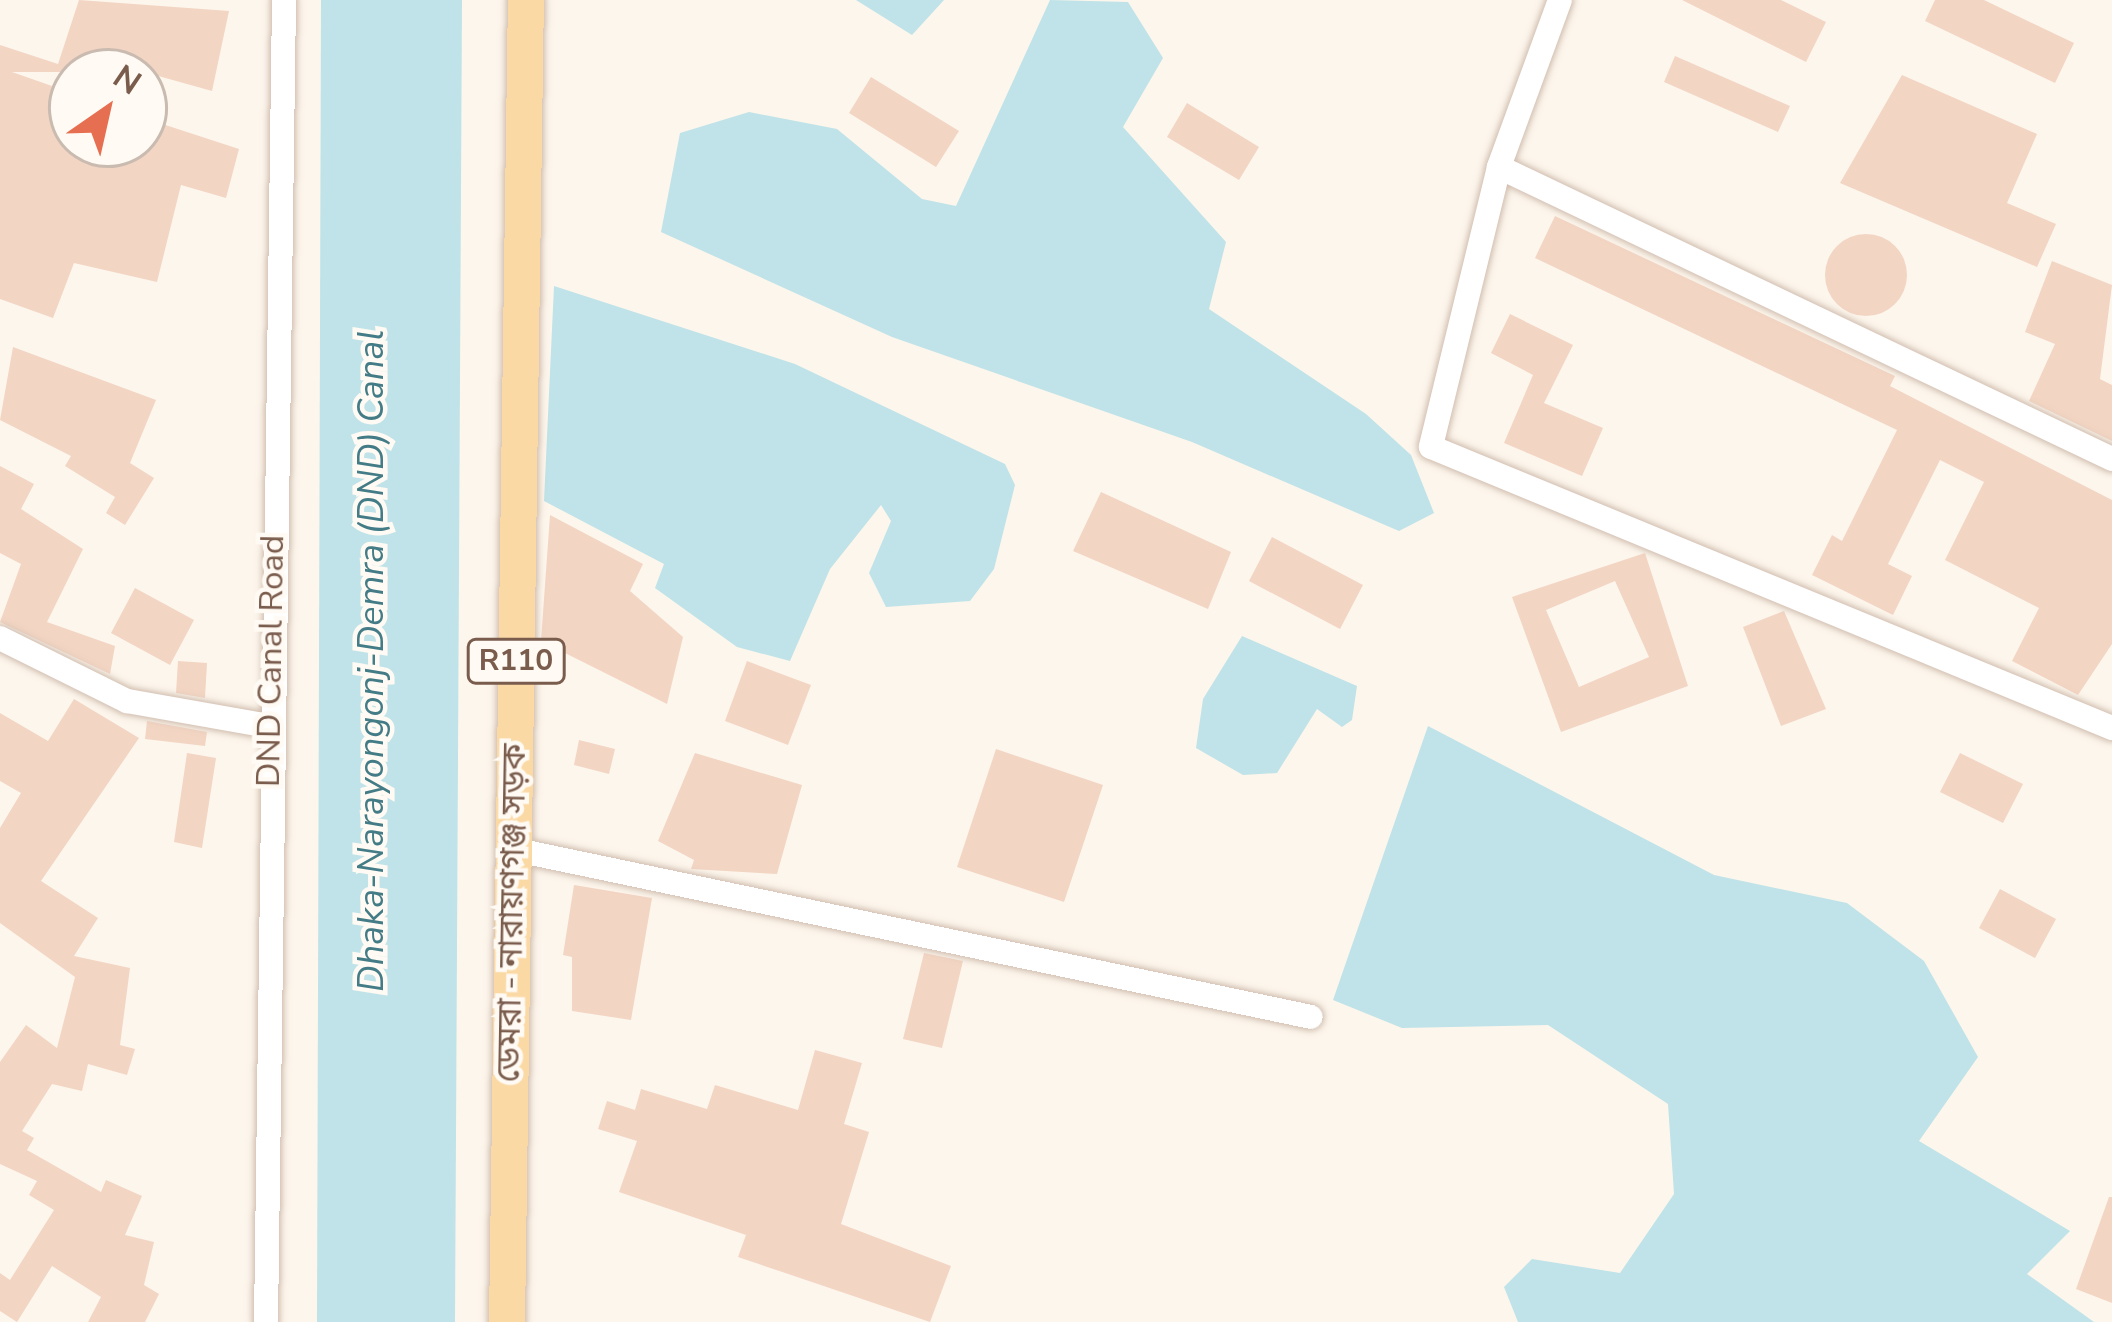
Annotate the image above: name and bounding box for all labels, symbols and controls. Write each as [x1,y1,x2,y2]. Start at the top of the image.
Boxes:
north arrow [48,48,168,168]
text: N [104,55,150,106]
water label: Dhaka-Narayongonj-Demra (DND) Canal [350,330,394,992]
street label: DND Canal Road [249,535,293,787]
road number: R110 [465,637,567,685]
street label: ডেমরা - নারায়ণগঞ্জ সড়ক [489,743,535,1083]

